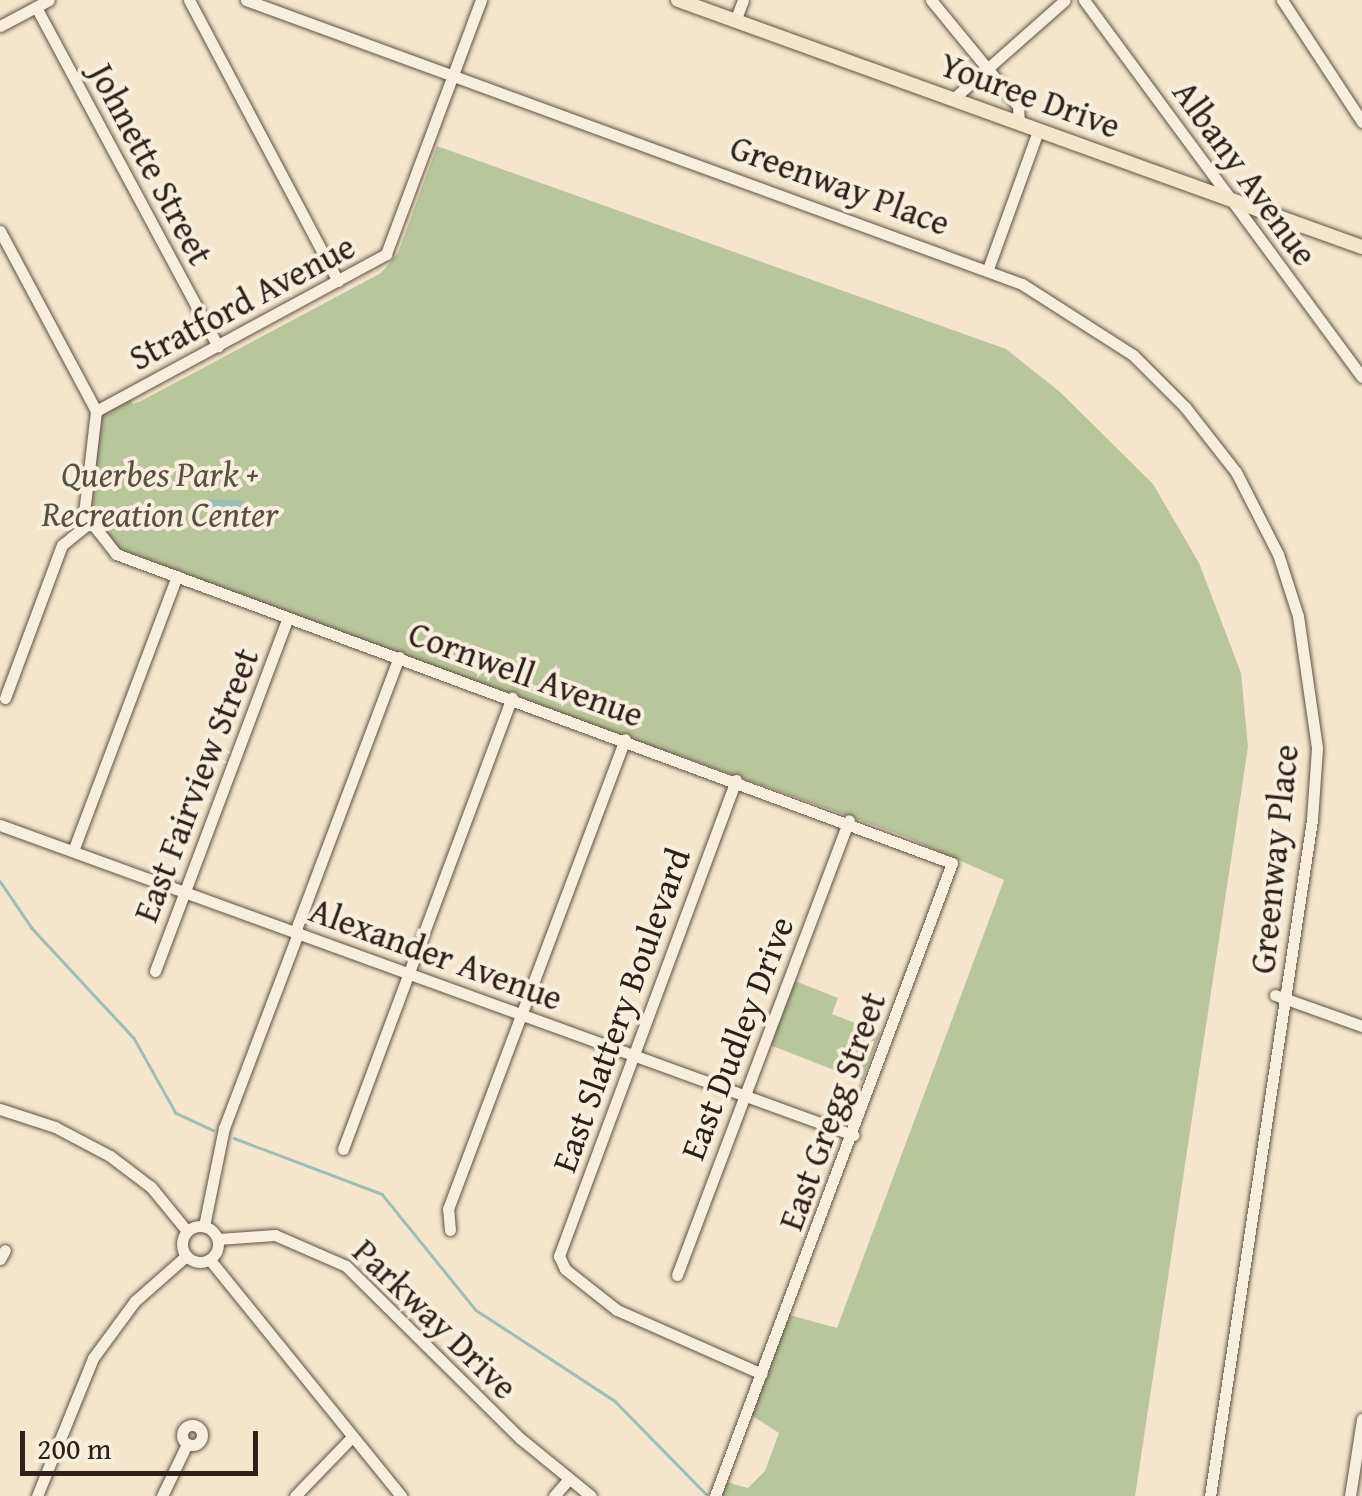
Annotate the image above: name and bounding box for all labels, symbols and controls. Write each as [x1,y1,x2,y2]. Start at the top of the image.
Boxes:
street label: Youree Drive [934,43,1126,147]
street label: Johnette Street [80,56,222,272]
street label: Albany Avenue [1164,72,1326,274]
street label: Greenway Place [725,126,955,244]
street label: Stratford Avenue [122,225,362,379]
park label: Querbes Park + Recreation Center [42,453,278,535]
street label: Cornwell Avenue [403,612,649,736]
street label: East Fairview Street [125,642,267,928]
street label: Greenway Place [1241,742,1307,976]
street label: East Slattery Boulevard [543,842,699,1178]
street label: Alexander Avenue [304,889,568,1019]
street label: East Dudley Drive [671,911,803,1165]
street label: East Gregg Street [769,986,895,1236]
street label: Parkway Drive [344,1230,526,1408]
scale bar [25,1411,262,1473]
text: 200 m [37,1426,111,1470]

